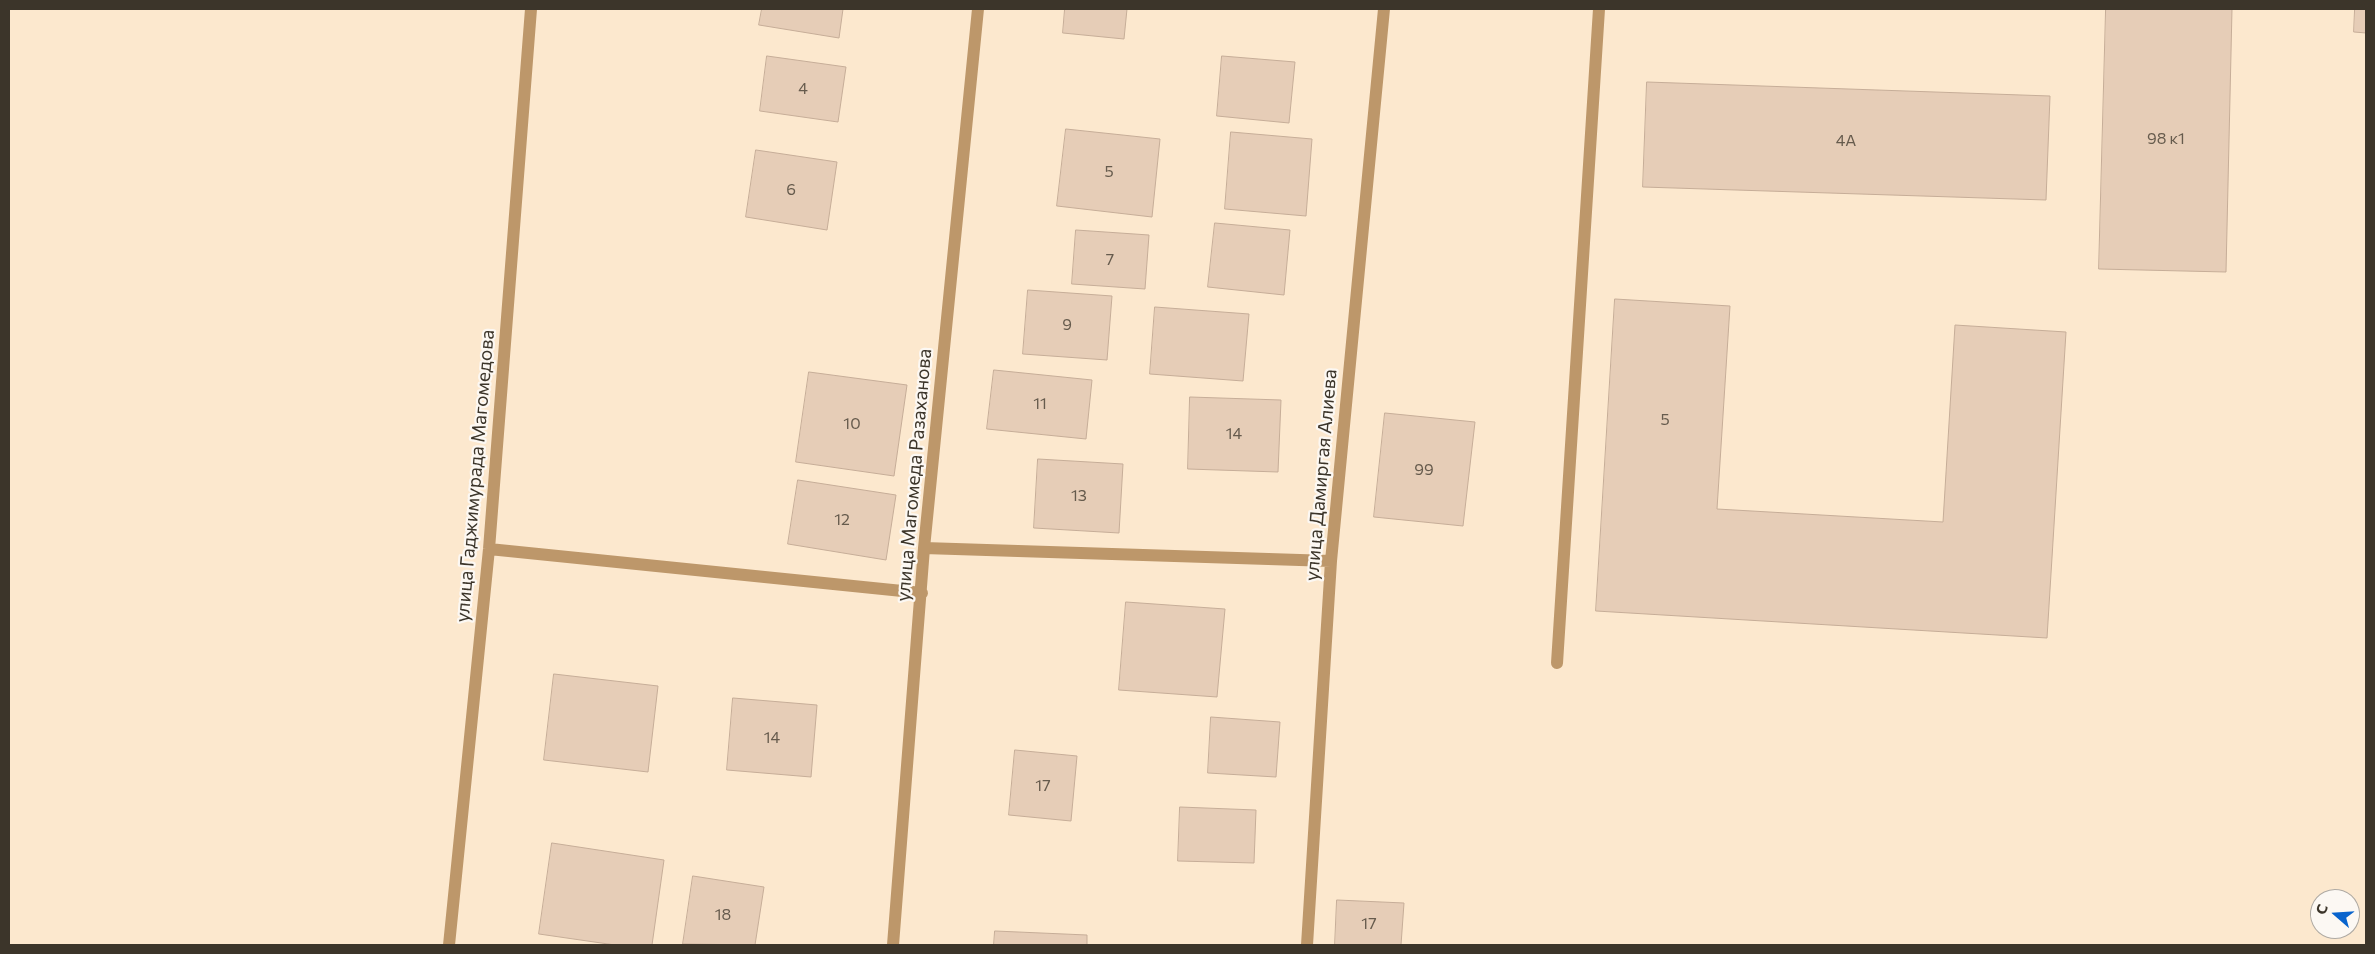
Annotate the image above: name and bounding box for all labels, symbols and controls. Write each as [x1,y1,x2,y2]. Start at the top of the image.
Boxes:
house number: 4 [798,79,808,99]
house number: 98 к1 [2147,129,2185,149]
house number: 4А [1836,131,1856,151]
house number: 5 [1104,162,1114,182]
house number: 6 [786,180,796,200]
house number: 7 [1106,250,1114,270]
house number: 9 [1062,315,1072,335]
street label: улица Гаджимурада Магомедова [451,329,499,623]
street label: улица Магомеда Разаханова [892,348,936,602]
street label: улица Дамиргая Алиева [1300,368,1342,582]
house number: 11 [1033,394,1047,414]
house number: 5 [1660,410,1670,430]
house number: 10 [843,414,861,434]
house number: 14 [1226,424,1242,444]
house number: 99 [1414,460,1434,480]
house number: 13 [1071,486,1087,506]
house number: 12 [834,510,850,530]
house number: 14 [764,728,780,748]
house number: 17 [1035,776,1051,796]
north arrow [2310,889,2360,939]
text: С [2312,902,2331,917]
house number: 18 [715,905,731,925]
house number: 17 [1361,914,1377,934]

